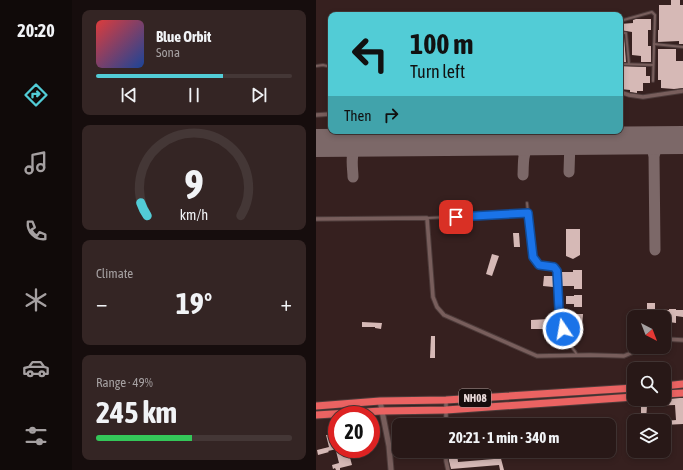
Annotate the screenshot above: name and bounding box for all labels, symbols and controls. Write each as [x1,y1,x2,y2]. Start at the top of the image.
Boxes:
text: 20:20 [17,20,55,41]
text: Blue Orbit [156,28,211,45]
icon: left [344,28,396,80]
text: 100 m [410,28,473,60]
text: Sona [156,45,180,60]
text: Turn left [410,61,465,82]
icon: directions [22,81,50,109]
icon: previous [118,84,140,106]
icon: pause [183,84,205,106]
icon: next [248,84,270,106]
icon: right [380,104,402,126]
text: Then [344,107,372,124]
icon: music [22,149,50,177]
text: 9 [184,159,204,207]
pin [439,200,473,234]
text: km/h [180,206,208,222]
icon: arrive [445,206,467,228]
icon: phone [22,217,50,245]
text: Climate [96,266,133,281]
icon: climate [22,286,50,314]
text: 19° [176,286,212,320]
text: − [96,290,107,316]
text: + [281,290,292,316]
position arrow [542,308,584,350]
north arrow [627,310,671,354]
map controls [627,310,671,458]
icon: car [22,354,50,382]
button: search [627,362,671,406]
text: Range · 49% [96,375,153,390]
road number: NH08 [459,389,491,407]
text: 245 km [96,395,177,429]
speed limit sign: 20 [328,406,380,458]
button: layers [627,414,671,458]
icon: filters [22,422,50,450]
text: 20:21 · 1 min · 340 m [449,429,559,446]

